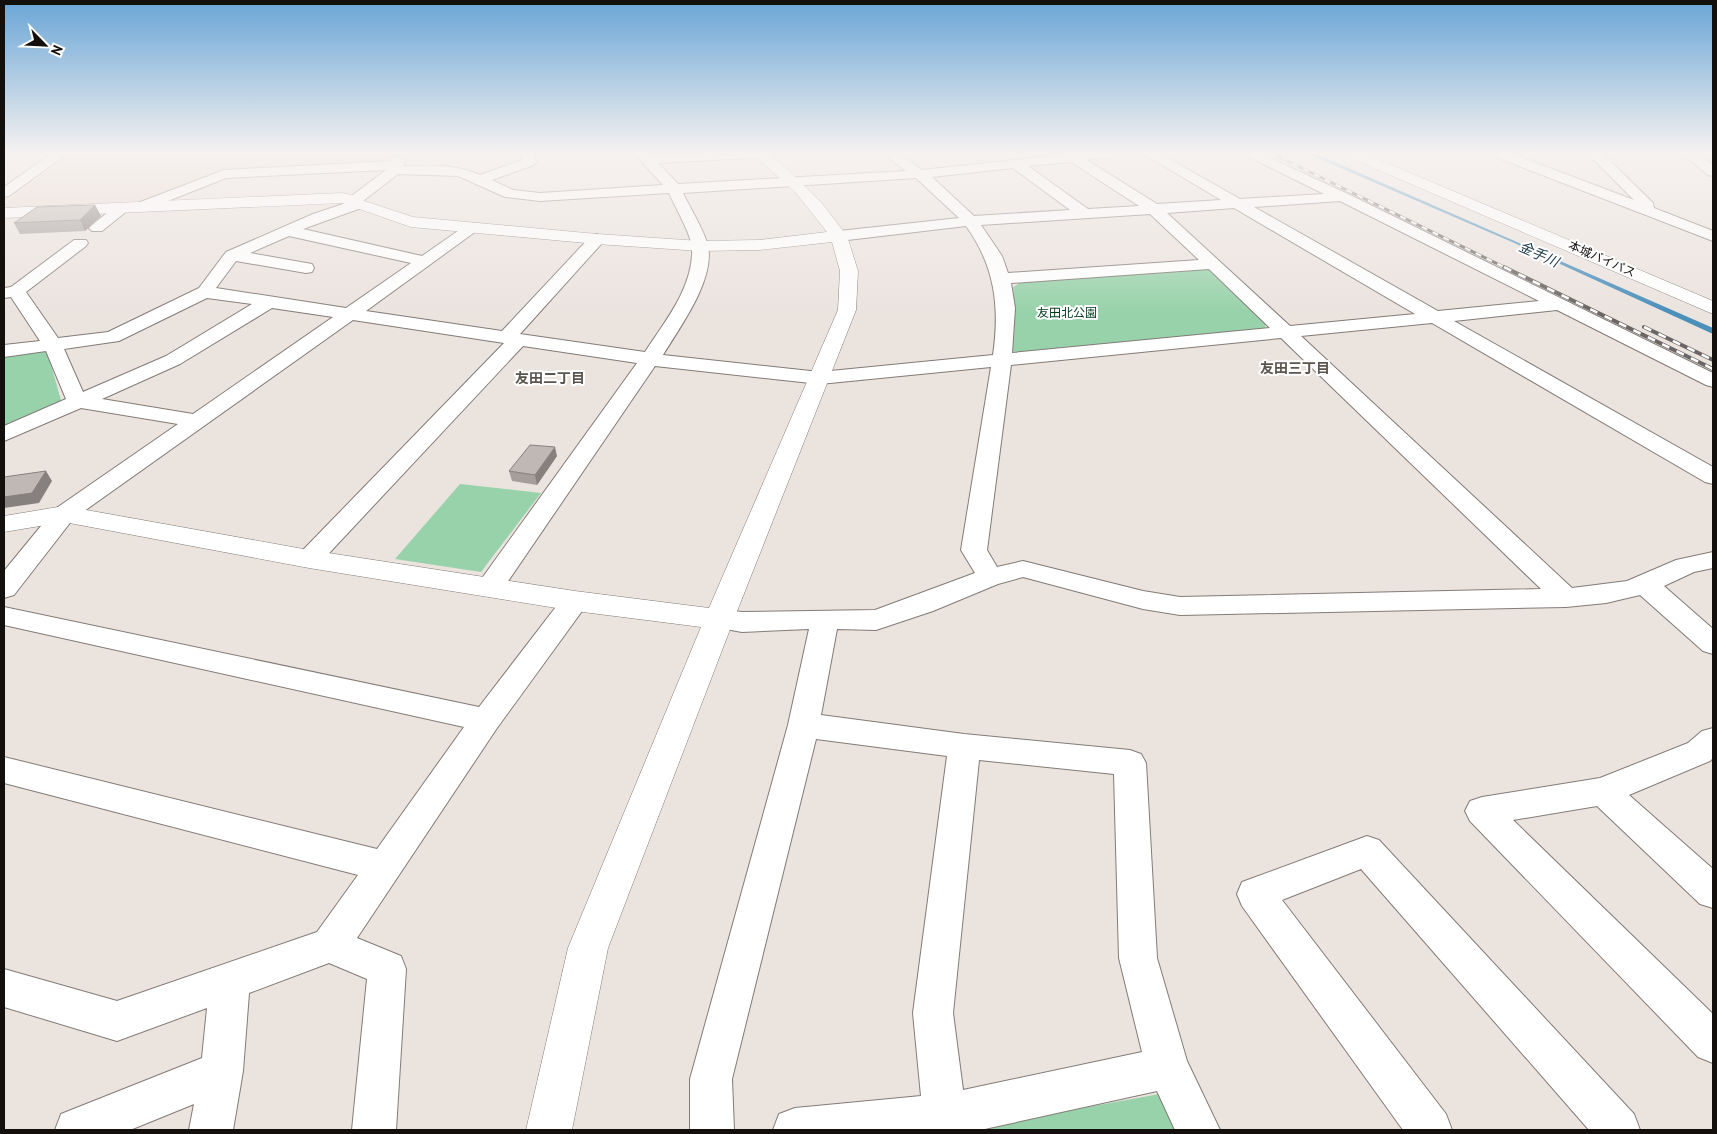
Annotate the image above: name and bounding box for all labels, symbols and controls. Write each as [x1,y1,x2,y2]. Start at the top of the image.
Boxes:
north arrow [20,20,70,70]
text: N [47,42,67,58]
water label: 金手川 [1516,237,1564,272]
street label: 本城バイパス [1566,237,1638,280]
park label: 友田北公園 [1037,305,1097,320]
district label: 友田三丁目 [1260,359,1330,377]
district label: 友田二丁目 [515,369,585,387]

